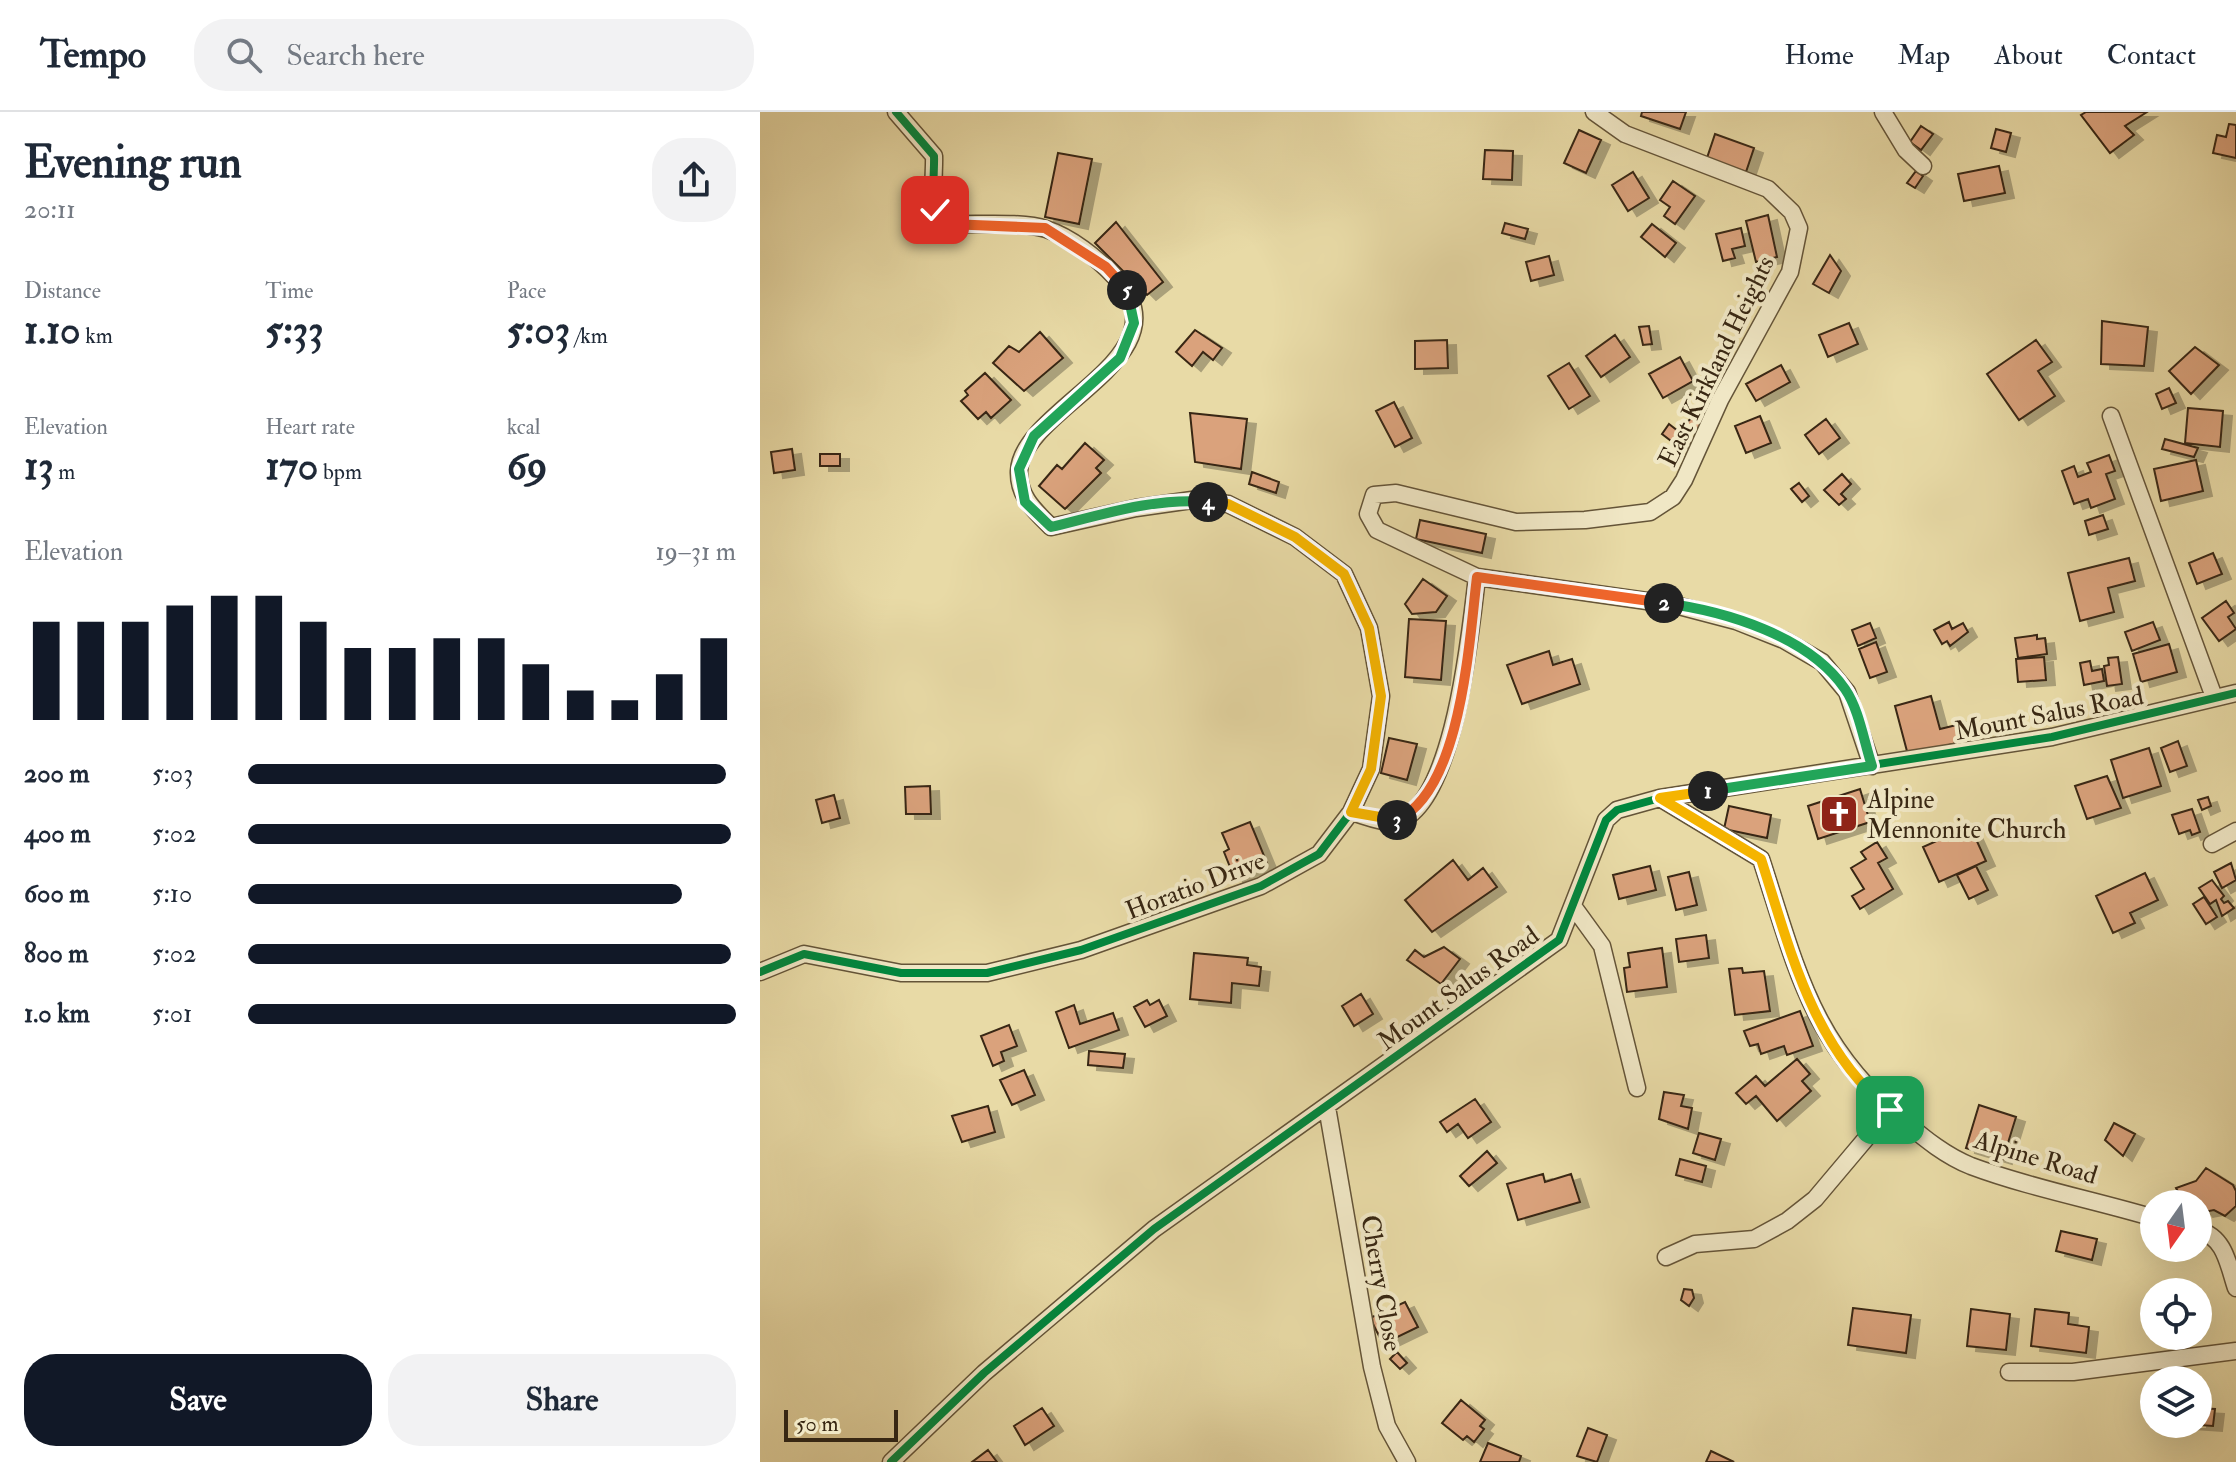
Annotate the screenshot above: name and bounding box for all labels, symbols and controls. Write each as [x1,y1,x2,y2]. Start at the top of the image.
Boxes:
search box [194,19,754,91]
text: Tempo [40,31,146,79]
icon: search [222,33,266,77]
text: Search here [286,37,425,74]
text: Home [1784,38,1854,73]
text: Map [1898,38,1950,73]
text: About [1994,38,2063,73]
text: Contact [2107,38,2196,73]
text: Evening run [24,136,242,191]
button: share [652,138,736,222]
pin [901,176,969,244]
icon: check [913,188,957,232]
text: 20:11 [24,194,76,226]
street label: East Kirkland Heights [1652,251,1782,472]
pin: 5 [1107,270,1147,310]
text: 5 [1122,276,1132,304]
text: Distance [24,277,101,305]
text: Time [265,277,313,305]
text: Pace [507,277,546,305]
text: 1.10 [24,305,81,356]
text: 5:33 [265,305,324,356]
text: 5:03 [507,305,570,356]
text: km [81,322,113,350]
text: /km [570,322,608,350]
text: Elevation [24,413,108,441]
text: Heart rate [265,413,355,441]
text: kcal [507,413,540,441]
text: 13 [24,441,54,492]
text: 170 [265,441,318,492]
text: 69 [507,441,547,492]
text: m [54,458,75,486]
text: bpm [318,458,362,486]
pin: 4 [1188,482,1228,522]
text: 4 [1202,488,1214,516]
text: Elevation [24,536,123,568]
text: 19–31 m [655,536,736,568]
pin: 2 [1644,583,1684,623]
text: 2 [1658,589,1670,617]
street label: Mount Salus Road [1952,680,2147,748]
text: 200 m [24,758,89,790]
text: 5:03 [152,758,193,790]
pin: 1 [1688,771,1728,811]
text: 1 [1704,777,1712,805]
place label: Alpine Mennonite Church [1866,784,2067,846]
church icon: Alpine Mennonite Church [1818,793,1860,835]
pin: 3 [1377,800,1417,840]
text: 3 [1393,806,1401,834]
text: 400 m [24,818,90,850]
text: 5:02 [152,818,196,850]
street label: Horatio Drive [1121,845,1270,927]
text: 600 m [24,878,89,910]
text: 5:10 [152,878,192,910]
street label: Mount Salus Road [1372,919,1546,1058]
text: 800 m [24,938,89,970]
text: 5:02 [152,938,196,970]
text: 1.0 km [24,998,90,1030]
text: 5:01 [152,998,192,1030]
pin [1856,1076,1924,1144]
icon: arrive [1868,1088,1912,1132]
street label: Alpine Road [1969,1124,2101,1193]
north arrow [2140,1190,2212,1262]
map controls [2140,1190,2212,1438]
street label: Cherry Close [1353,1213,1409,1354]
button: locate [2140,1278,2212,1350]
button: Save [24,1354,372,1446]
button: Share [388,1354,736,1446]
button: layers [2140,1366,2212,1438]
scale bar [784,1406,898,1442]
text: 50 m [796,1410,838,1438]

